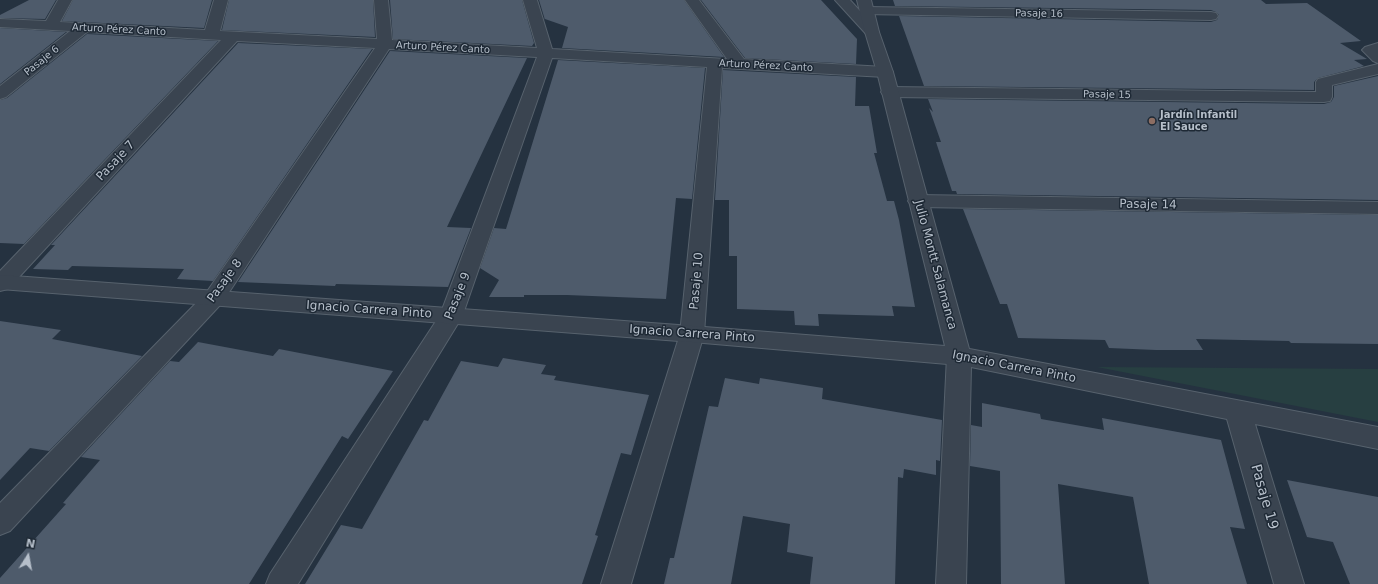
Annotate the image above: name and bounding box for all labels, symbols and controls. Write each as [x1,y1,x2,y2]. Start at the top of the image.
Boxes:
street label: Pasaje 16 [1015,8,1063,20]
street label: Arturo Pérez Canto [72,22,166,38]
street label: Arturo Pérez Canto [396,40,490,56]
street label: Pasaje 6 [22,43,62,79]
street label: Arturo Pérez Canto [719,58,813,74]
street label: Pasaje 15 [1083,89,1131,101]
place label: Jardín Infantil El Sauce [1160,109,1237,132]
marker: Jardín Infantil El Sauce [1147,116,1157,126]
street label: Pasaje 7 [94,138,138,184]
street label: Pasaje 14 [1119,197,1177,213]
street label: Julio Montt Salamanca [911,199,959,331]
street label: Pasaje 10 [687,252,707,310]
street label: Pasaje 8 [205,257,245,305]
street label: Pasaje 9 [442,270,474,322]
street label: Ignacio Carrera Pinto [306,298,432,322]
street label: Ignacio Carrera Pinto [629,322,755,346]
street label: Ignacio Carrera Pinto [951,348,1077,386]
street label: Pasaje 19 [1247,462,1281,532]
north arrow [8,536,48,576]
text: N [25,536,36,551]

